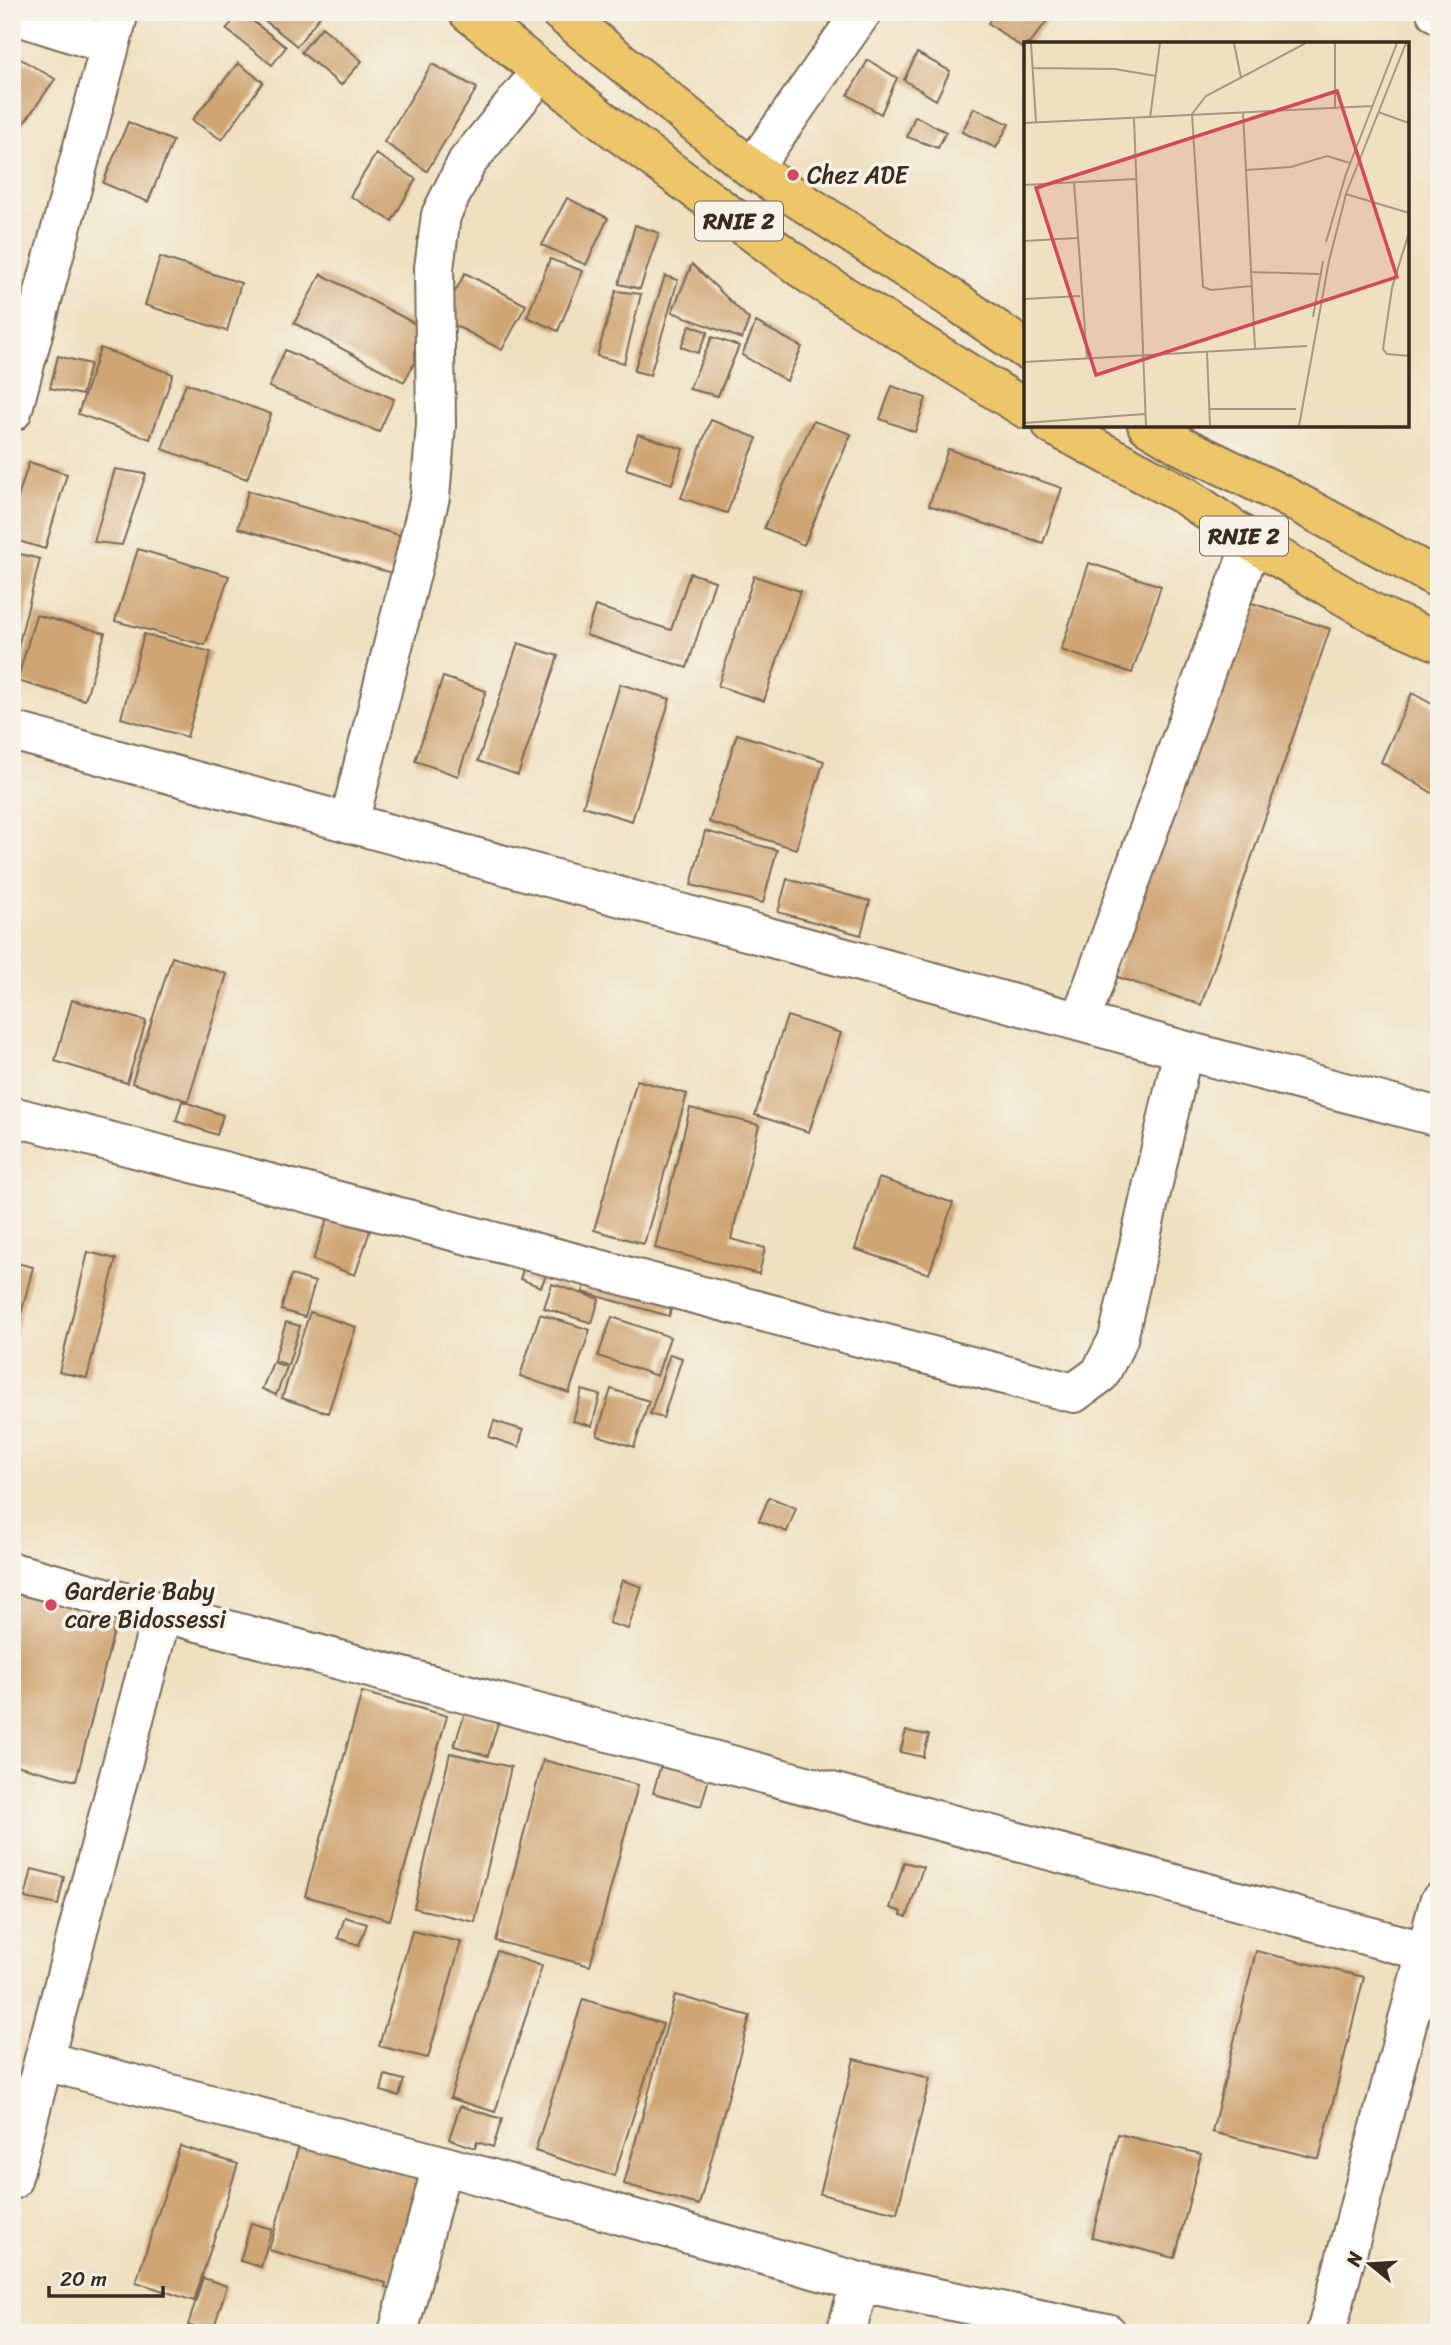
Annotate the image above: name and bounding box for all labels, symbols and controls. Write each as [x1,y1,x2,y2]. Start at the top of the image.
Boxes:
inset map [1024,42,1409,427]
place label: Chez ADE [807,154,910,196]
marker: Chez ADE [785,167,801,183]
road number: RNIE 2 [695,202,783,241]
road number: RNIE 2 [1200,516,1288,556]
place label: Garderie Baby care Bidossessi [65,1570,226,1640]
marker: Garderie Baby care Bidossessi [43,1597,59,1613]
north arrow [1336,2230,1406,2300]
text: N [1336,2247,1372,2271]
scale bar [49,2254,163,2298]
text: 20 m [60,2260,107,2298]

